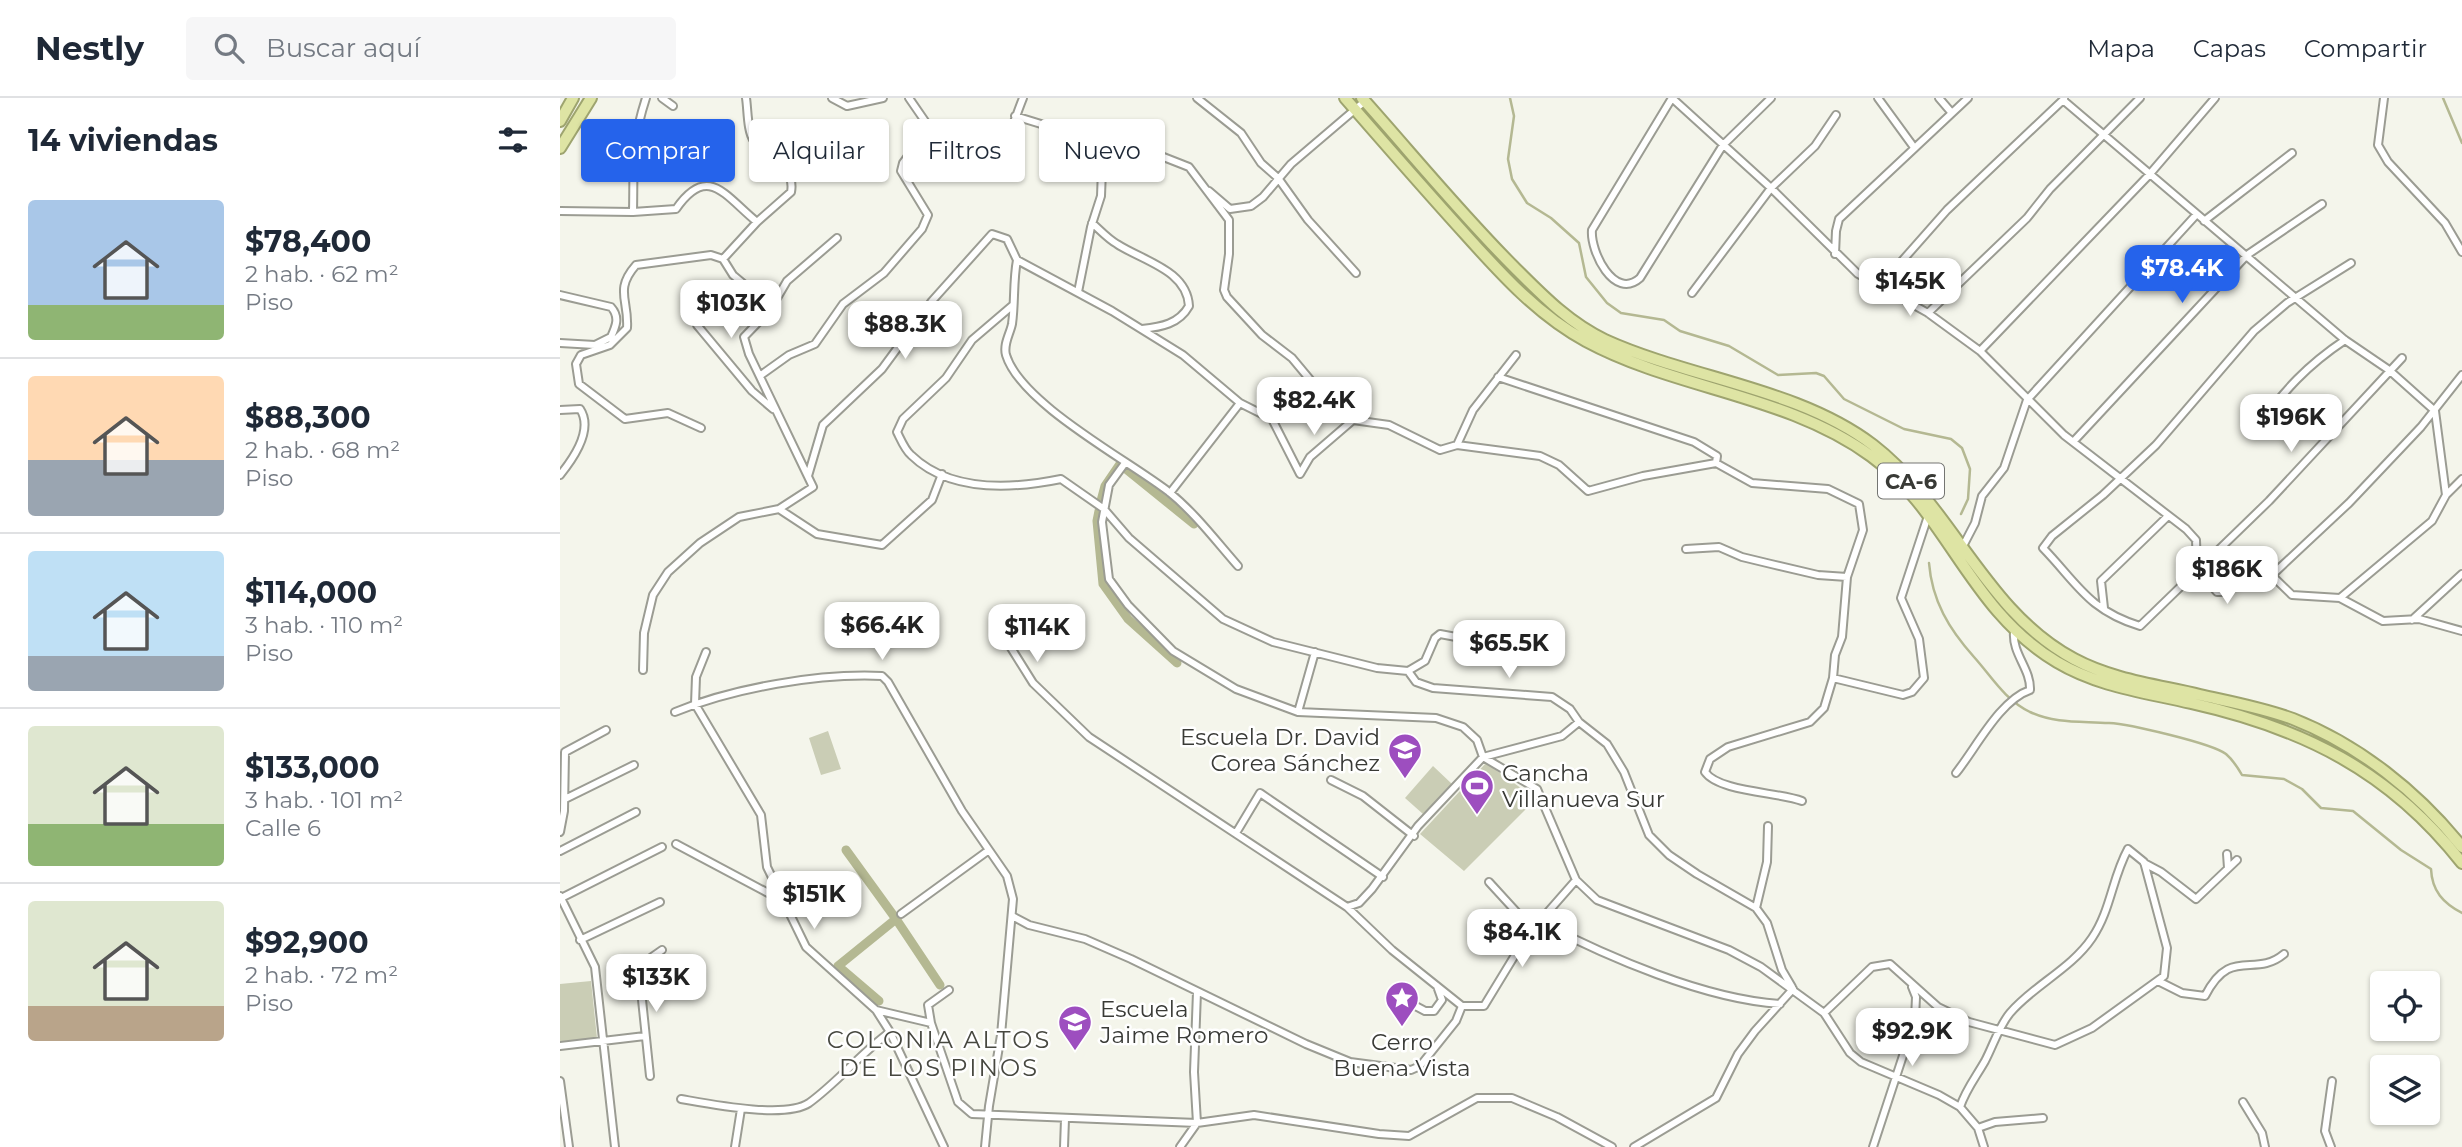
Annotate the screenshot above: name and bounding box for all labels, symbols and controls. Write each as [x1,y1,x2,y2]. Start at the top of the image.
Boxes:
search box [186,17,676,80]
text: Nestly [35,28,144,68]
icon: search [210,29,248,67]
text: Buscar aquí [266,32,420,64]
text: Mapa [2087,34,2155,63]
text: Capas [2193,34,2266,63]
text: Compartir [2304,34,2427,63]
chip: Comprar [581,119,735,182]
chip: Alquilar [749,119,889,182]
chip: Filtros [903,119,1025,182]
chip: Nuevo [1039,119,1165,182]
icon: filters [494,121,532,159]
text: 14 viviendas [28,122,218,159]
text: $78,400 [245,223,371,260]
icon: home [84,228,168,312]
pin: $78.4K [2125,246,2239,305]
text: $78.4K [2141,254,2223,282]
pin: $145K [1861,258,1959,318]
text: 2 hab. · 62 m² [245,260,399,288]
text: $145K [1875,267,1945,295]
pin: $103K [682,280,780,340]
text: Piso [245,288,293,316]
text: $103K [696,289,766,317]
pin: $88.3K [848,302,962,361]
text: $88.3K [864,310,946,338]
pin: $82.4K [1257,378,1371,437]
text: $82.4K [1273,386,1355,414]
pin: $196K [2242,394,2340,454]
text: $88,300 [245,399,371,436]
text: $196K [2256,403,2326,431]
icon: home [84,404,168,488]
text: 2 hab. · 68 m² [245,436,400,464]
text: Piso [245,464,293,492]
road number: CA-6 [1878,464,1944,498]
pin: $186K [2178,546,2276,606]
text: $186K [2192,555,2262,583]
text: $114,000 [245,574,377,611]
icon: home [84,579,168,663]
pin: $66.4K [825,602,939,662]
pin: $114K [988,604,1086,664]
text: 3 hab. · 110 m² [245,611,403,639]
text: $66.4K [840,611,924,639]
text: $114K [1004,613,1070,641]
pin: $65.5K [1452,620,1566,680]
text: $65.5K [1469,629,1549,657]
text: Piso [245,639,293,667]
place label: Escuela Dr. David Corea Sánchez [1180,723,1380,777]
school or university icon: Escuela Dr. David Corea Sánchez [1386,731,1424,780]
text: $133,000 [245,749,380,786]
icon: home [84,754,168,838]
place label: Cancha Villanueva Sur [1502,759,1665,813]
sports icon: Cancha Villanueva Sur [1458,767,1496,816]
text: 3 hab. · 101 m² [245,786,403,814]
text: Calle 6 [245,814,321,842]
pin: $151K [765,872,863,931]
text: $151K [782,880,846,908]
pin: $84.1K [1465,910,1579,969]
text: $84.1K [1483,918,1561,946]
text: $92,900 [245,924,369,961]
icon: home [84,929,168,1013]
pin: $133K [607,954,705,1014]
text: 2 hab. · 72 m² [245,961,398,989]
text: $133K [622,963,690,991]
map controls [2370,971,2440,1125]
button: locate [2370,971,2440,1041]
place icon: Cerro Buena Vista [1383,979,1421,1028]
text: Piso [245,989,293,1017]
place label: Escuela Jaime Romero [1099,995,1268,1049]
school or university icon: Escuela Jaime Romero [1056,1003,1094,1052]
pin: $92.9K [1855,1009,1969,1068]
text: $92.9K [1872,1017,1952,1045]
district label: COLONIA ALTOS DE LOS PINOS [827,1025,1051,1082]
place label: Cerro Buena Vista [1333,1028,1471,1082]
button: layers [2370,1055,2440,1125]

